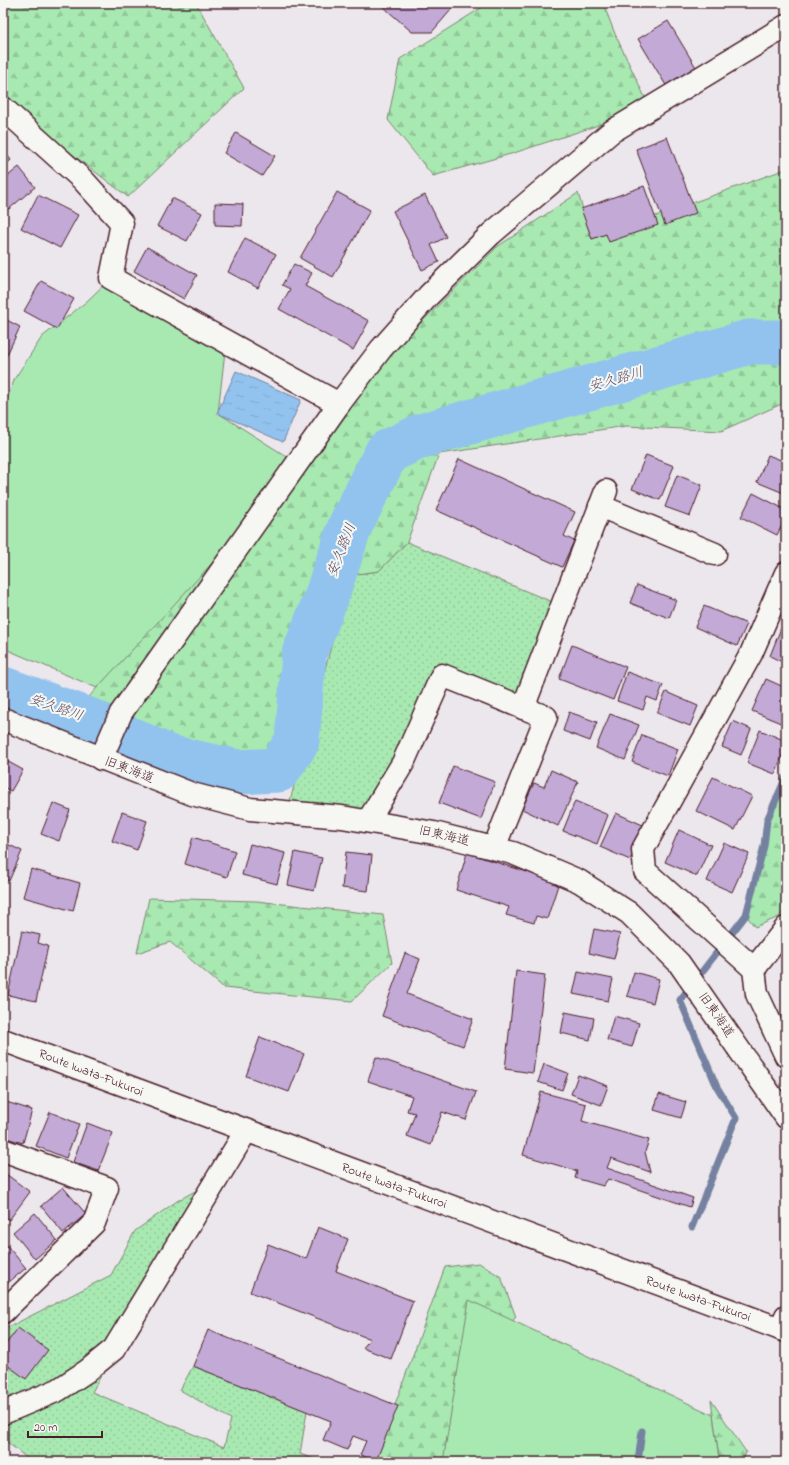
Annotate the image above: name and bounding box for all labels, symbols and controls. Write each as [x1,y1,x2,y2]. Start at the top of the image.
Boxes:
water label: 安久路川 [586,362,646,398]
water label: 安久路川 [322,520,362,580]
water label: 安久路川 [26,689,86,727]
street label: 旧東海道 [101,752,157,788]
street label: 旧東海道 [417,821,471,851]
street label: 旧東海道 [693,988,739,1042]
street label: Route Iwata-Fukuroi [36,1044,146,1102]
street label: Route Iwata-Fukuroi [339,1158,449,1214]
street label: Route Iwata-Fukuroi [643,1271,753,1327]
scale bar [28,1413,102,1439]
text: 20 m [34,1419,57,1437]

